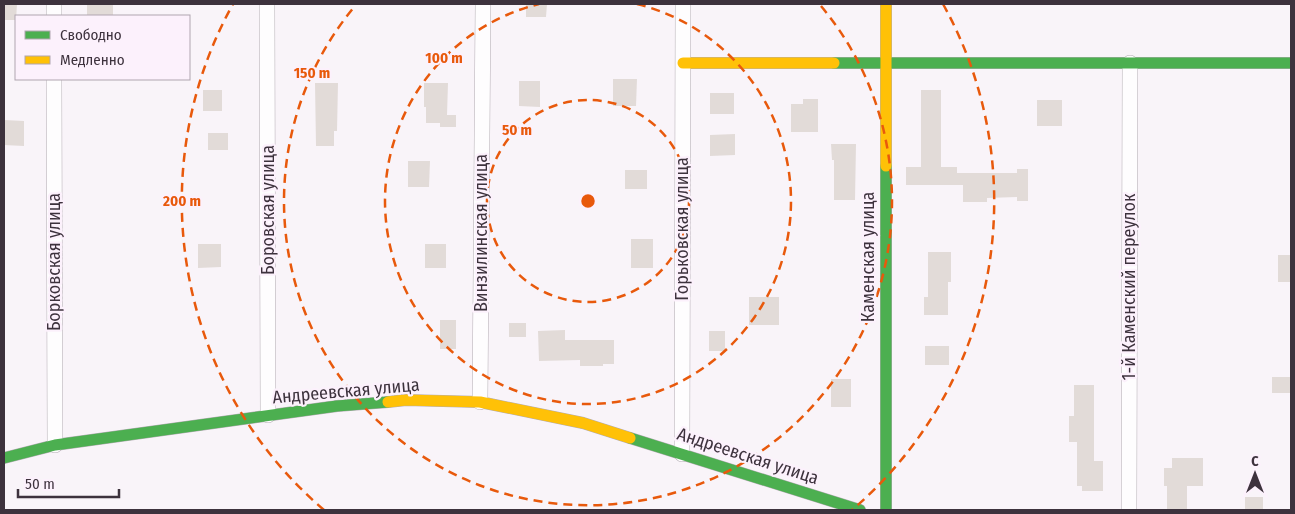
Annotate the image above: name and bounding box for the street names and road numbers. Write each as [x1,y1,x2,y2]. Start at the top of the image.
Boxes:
street label: Боровская улица [257,145,279,275]
street label: Винзилинская улица [470,154,492,312]
street label: Горьковская улица [671,157,693,301]
street label: Каменская улица [857,191,879,322]
street label: Борковская улица [43,193,65,331]
street label: 1-й Каменский переулок [1118,193,1140,380]
street label: Андреевская улица [272,374,421,408]
street label: Андреевская улица [674,423,822,489]

